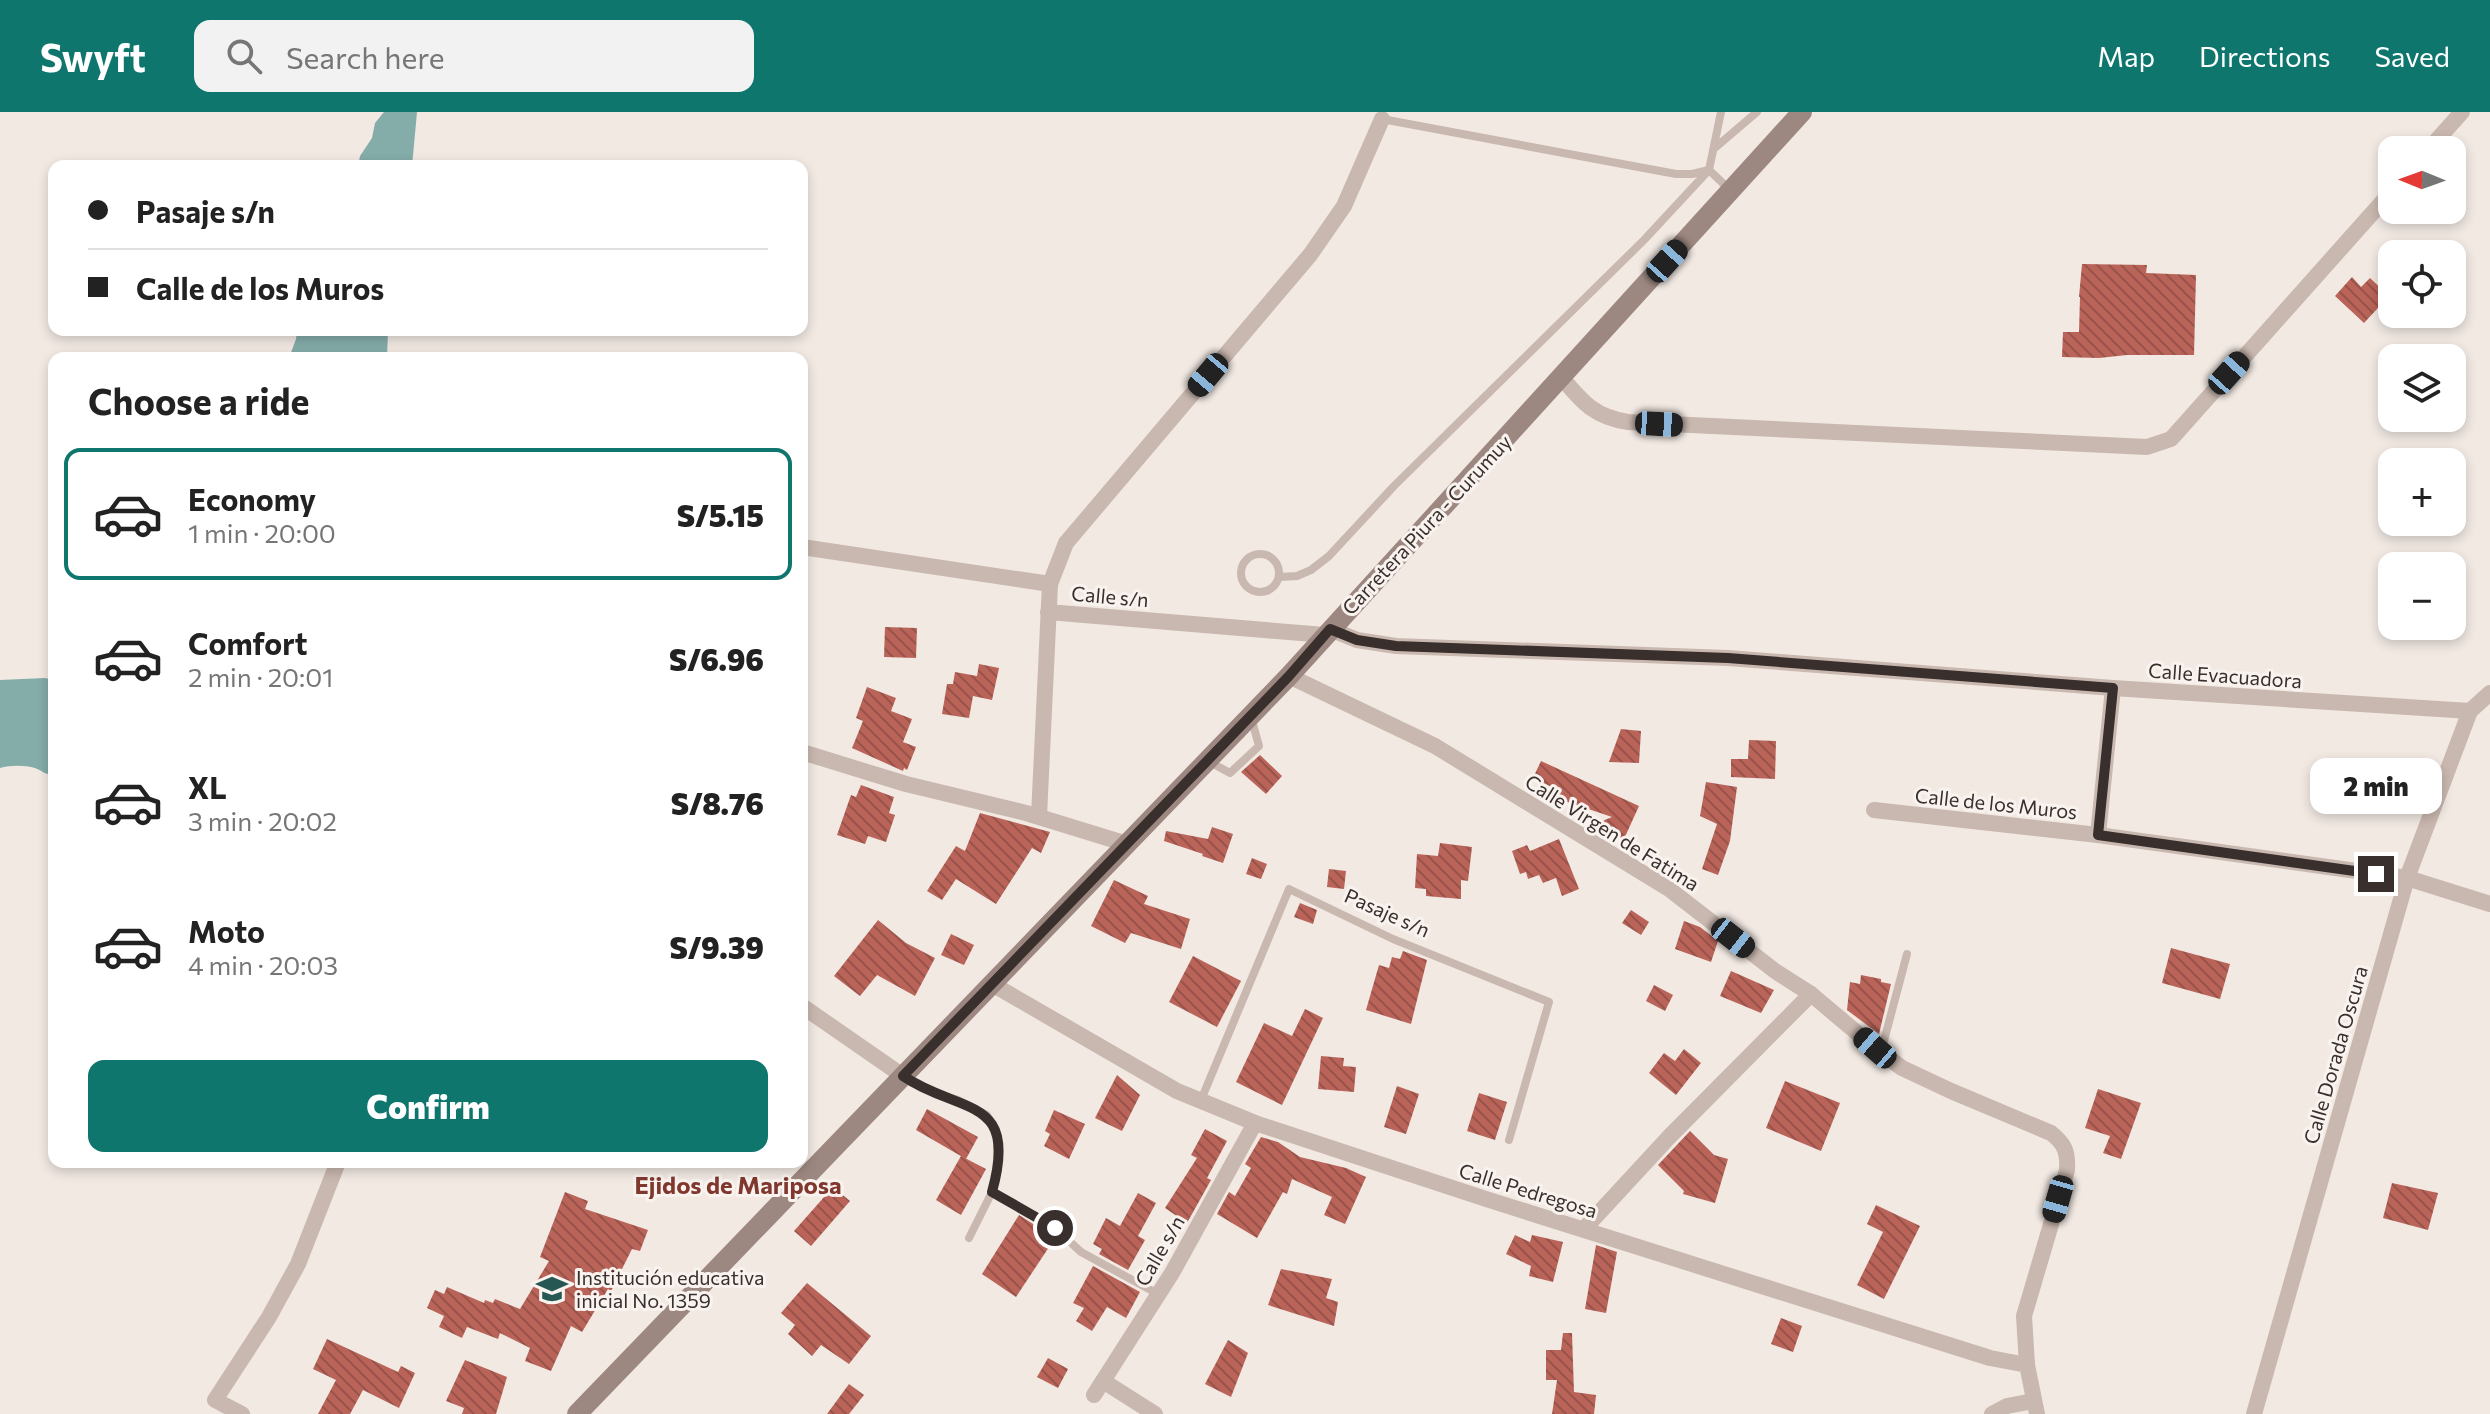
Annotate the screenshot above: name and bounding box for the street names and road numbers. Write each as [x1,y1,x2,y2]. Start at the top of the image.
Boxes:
street label: Carretera Piura - Curumuy [1337,429,1516,619]
street label: Calle s/n [1070,581,1150,611]
street label: Calle Evacuadora [2147,658,2303,692]
street label: Calle Virgen de Fatima [1521,769,1704,896]
street label: Calle de los Muros [1914,783,2078,823]
street label: Pasaje s/n [1341,883,1434,942]
street label: Calle Dorada Oscura [2298,963,2372,1147]
street label: Calle Pedregosa [1456,1158,1600,1222]
street label: Calle s/n [1129,1211,1189,1290]

